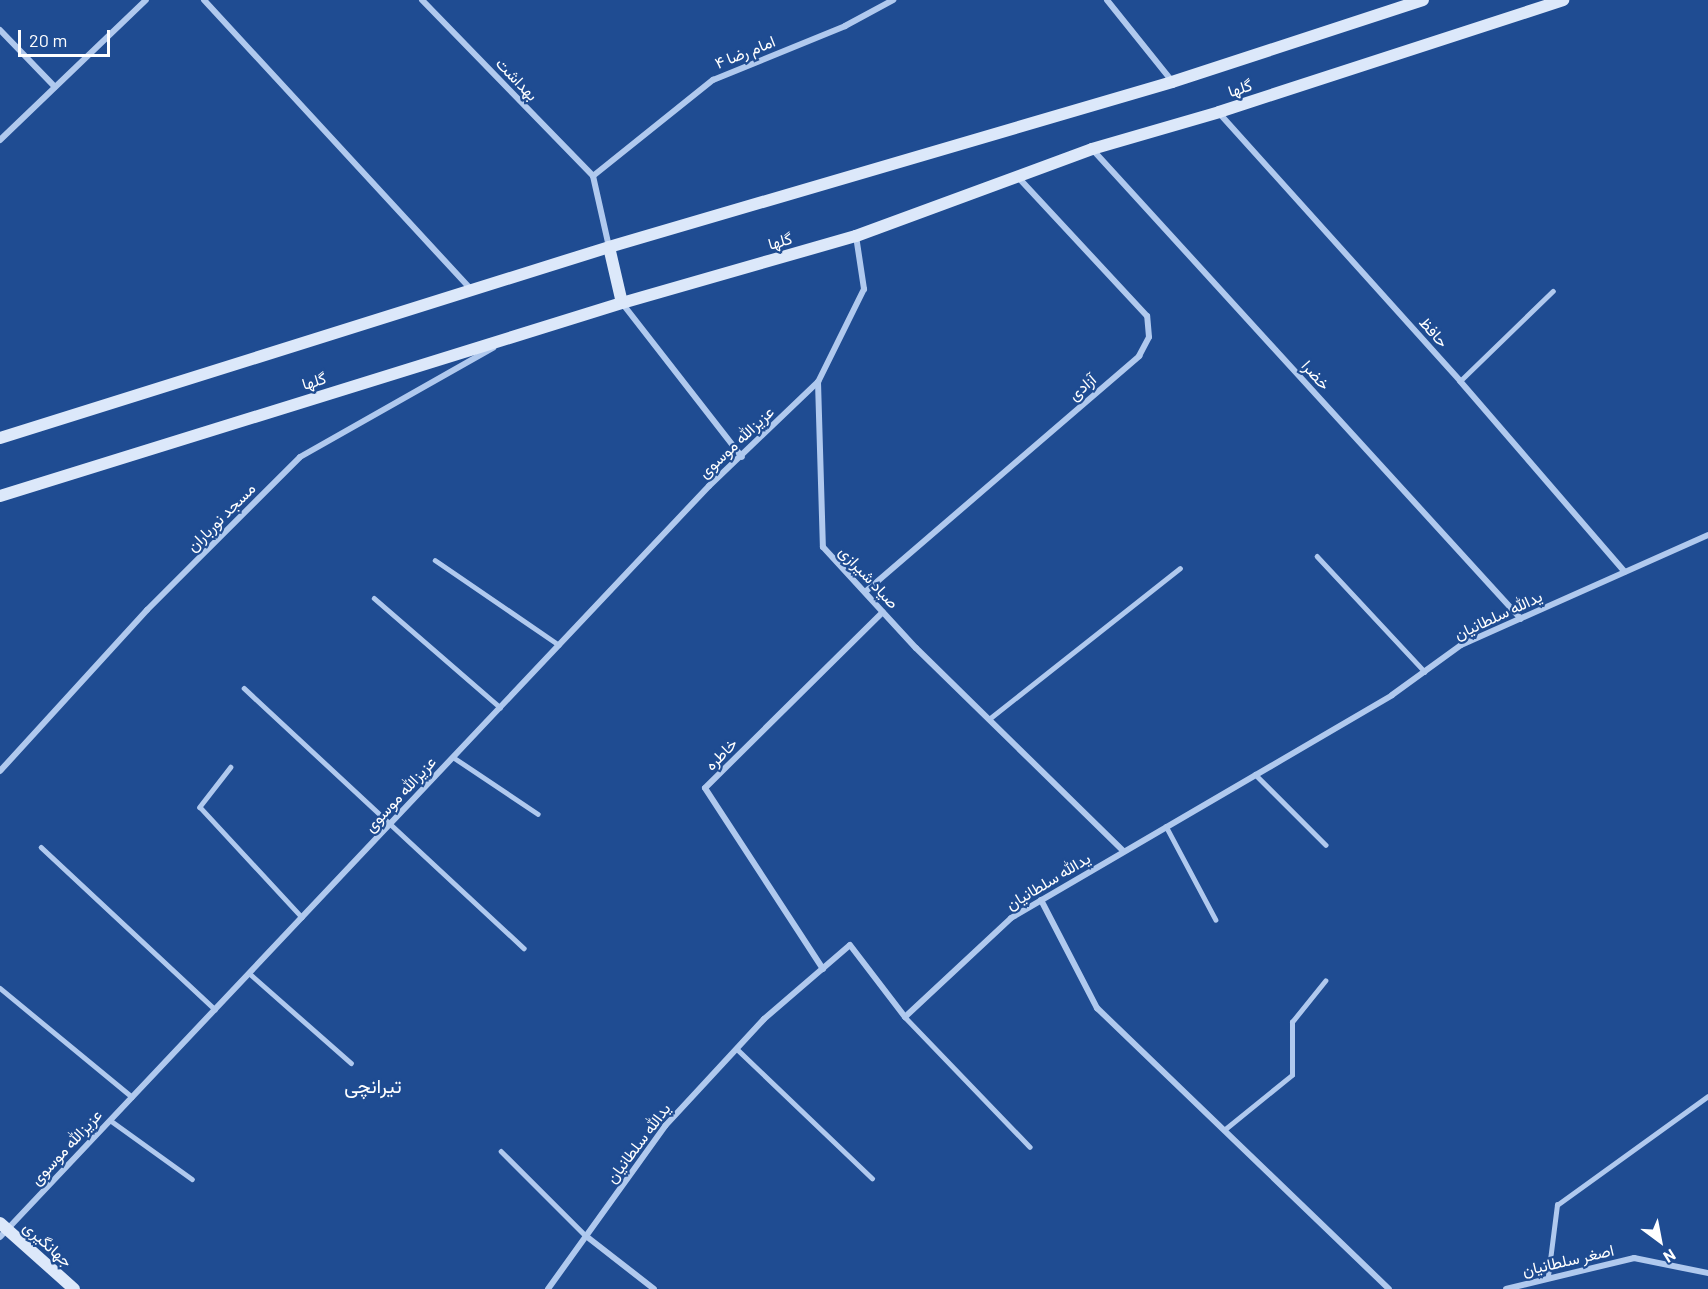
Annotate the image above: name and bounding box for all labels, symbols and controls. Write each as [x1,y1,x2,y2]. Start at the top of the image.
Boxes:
scale bar [21,18,112,56]
text: 20 m [29,29,67,51]
street label: امام رضا ۴ [712,31,778,73]
street label: بهداشت [492,53,542,105]
street label: گلها [1225,75,1255,101]
street label: گلها [766,228,794,254]
street label: حافظ [1415,313,1453,351]
street label: خضرا [1298,356,1334,394]
street label: گلها [300,368,328,394]
street label: آزادی [1064,370,1100,404]
street label: عزیزالله موسوی [694,402,778,482]
street label: مسجد نورباران [183,479,259,555]
street label: صیاد شیرازی [835,542,903,612]
street label: یدالله سلطانیان [1451,586,1545,644]
street label: خاطره [701,734,741,774]
street label: عزیزالله موسوی [360,752,440,836]
street label: یدالله سلطانیان [1002,848,1094,914]
district label: تیرانچی [344,1073,402,1097]
street label: یدالله سلطانیان [602,1099,674,1187]
street label: عزیزالله موسوی [26,1105,106,1189]
north arrow [1630,1211,1690,1271]
street label: جهانگیری [19,1217,77,1271]
street label: اصغر سلطانیان [1520,1240,1616,1280]
text: N [1660,1246,1679,1268]

